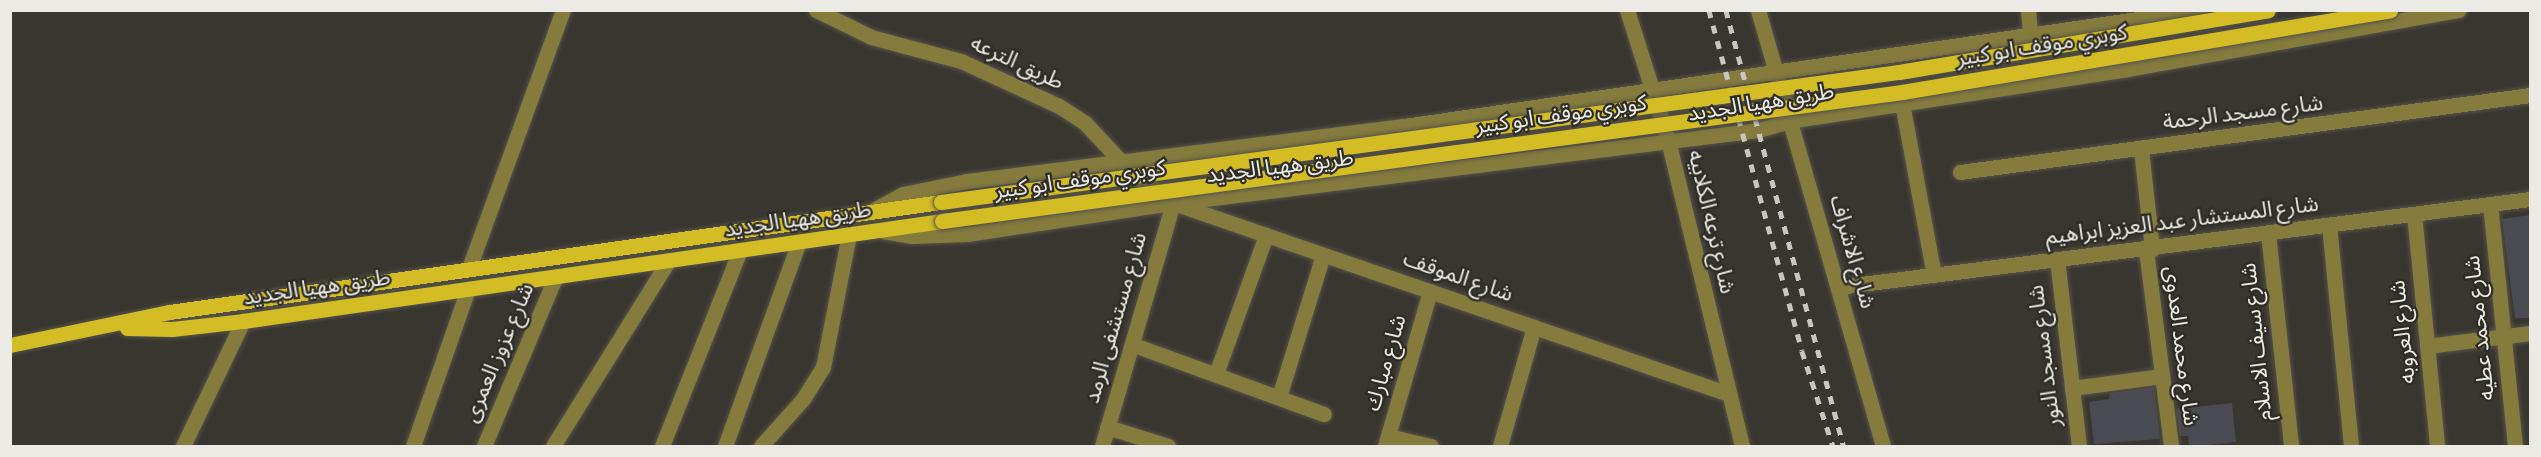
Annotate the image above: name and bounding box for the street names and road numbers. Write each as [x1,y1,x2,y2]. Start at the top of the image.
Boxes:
street label: كوبري موقف ابو كبير [1955,19,2129,73]
street label: طريق الترعه [966,30,1068,96]
street label: طريق ههيا الجديد [1686,78,1836,128]
street label: كوبري موقف ابو كبير [1474,90,1648,140]
street label: شارع مسجد الرحمة [2161,90,2325,136]
street label: طريق ههيا الجديد [1205,145,1355,189]
street label: شارع ترعه الكلابيه [1682,148,1740,296]
street label: كوبري موقف ابو كبير [993,155,1167,205]
street label: شارع المستشار عبد العزيز ابراهيم [2044,191,2320,251]
street label: شارع الاشراف [1823,192,1881,312]
street label: طريق ههيا الجديد [723,197,873,243]
street label: شارع مستشفى الرمد [1079,230,1153,406]
street label: شارع الموقف [1400,246,1516,308]
street label: شارع محمد عطيه [2459,254,2501,402]
street label: شارع سيف الاسلام [2236,262,2278,422]
street label: طريق ههيا الجديد [242,265,392,311]
street label: شارع محمد العدوى [2158,265,2204,427]
street label: شارع العروبه [2384,279,2422,385]
street label: شارع عزوز العمرى [458,280,540,426]
street label: شارع مسجد النور [2023,283,2067,429]
street label: شارع مبارك [1360,312,1412,414]

